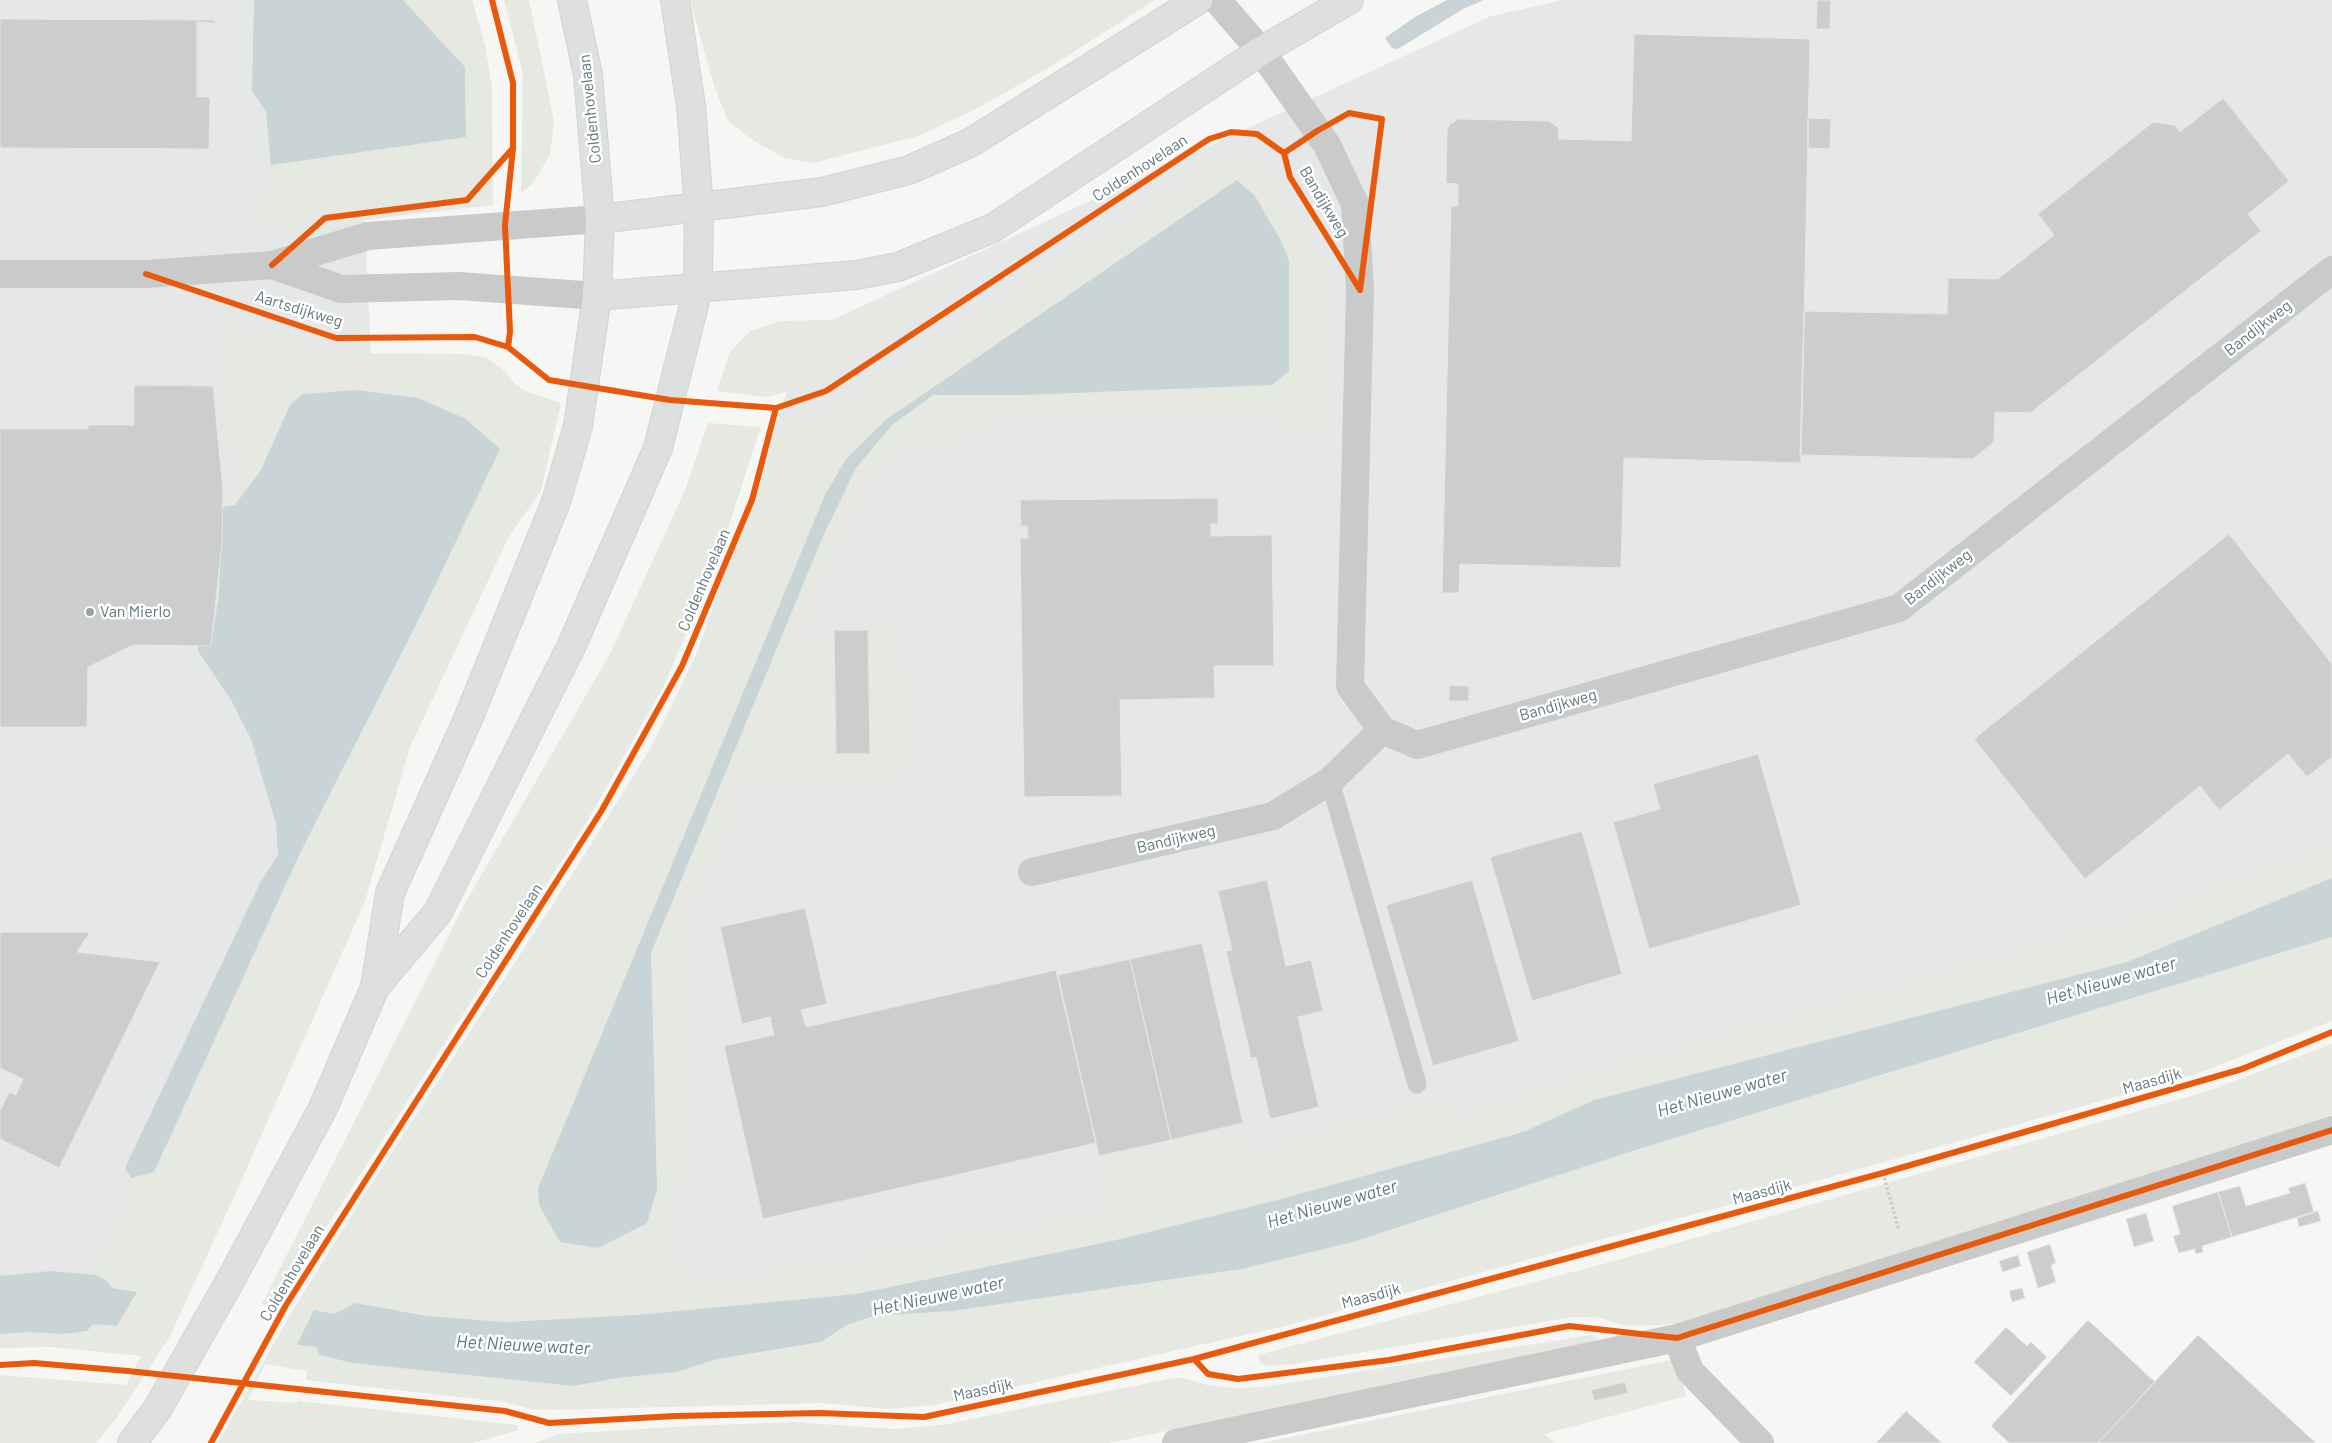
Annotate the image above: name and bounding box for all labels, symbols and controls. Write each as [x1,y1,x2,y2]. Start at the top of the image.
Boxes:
street label: Coldenhovelaan [575,54,605,164]
street label: Coldenhovelaan [1089,130,1191,206]
street label: Bandijkweg [1295,163,1353,241]
street label: Aartsdijkweg [253,287,345,331]
street label: Bandijkweg [2221,296,2295,360]
street label: Coldenhovelaan [674,526,734,634]
street label: Bandijkweg [1901,545,1975,609]
place label: Van Mierlo [100,602,171,622]
marker: Van Mierlo [84,606,96,618]
street label: Bandijkweg [1517,685,1599,725]
street label: Bandijkweg [1135,821,1217,857]
street label: Coldenhovelaan [471,880,547,982]
water label: Het Nieuwe water [2044,952,2178,1010]
street label: Maasdijk [2120,1063,2184,1099]
water label: Het Nieuwe water [1655,1064,1789,1122]
water label: Het Nieuwe water [1265,1175,1399,1233]
street label: Maasdijk [1730,1175,1794,1209]
street label: Coldenhovelaan [256,1221,328,1325]
water label: Het Nieuwe water [870,1272,1006,1320]
street label: Maasdijk [1339,1279,1403,1313]
water label: Het Nieuwe water [456,1331,590,1359]
street label: Maasdijk [952,1374,1014,1406]

